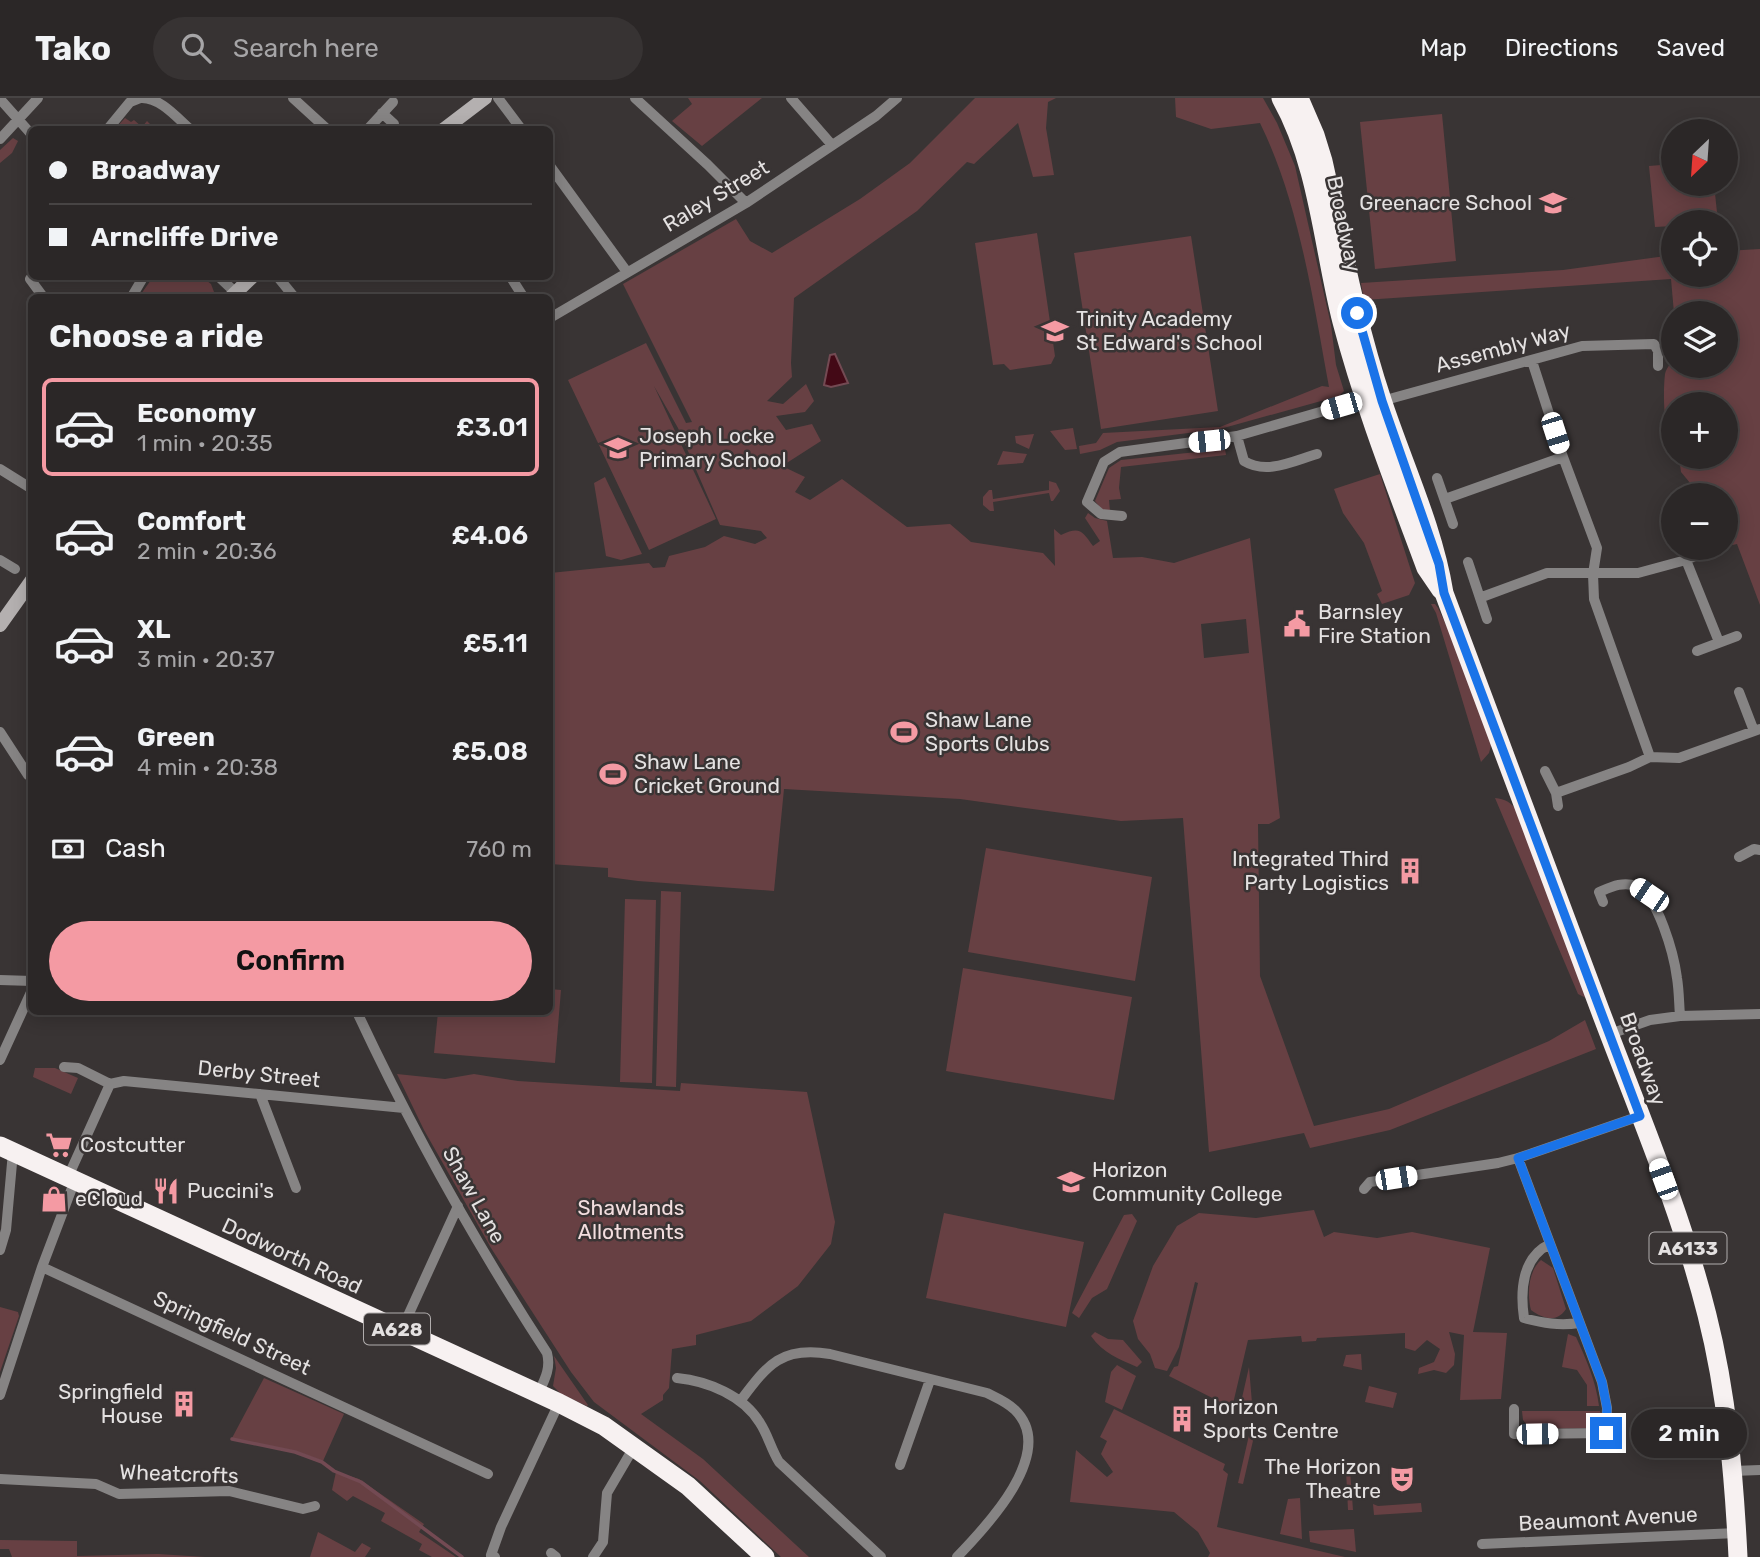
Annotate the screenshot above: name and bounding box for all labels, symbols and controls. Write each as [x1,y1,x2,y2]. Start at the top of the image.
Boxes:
search box [153,17,643,80]
text: Tako [35,29,111,68]
icon: search [177,29,215,67]
text: Search here [233,33,379,64]
text: Map [1420,34,1467,62]
text: Directions [1505,34,1618,62]
text: Saved [1656,34,1725,62]
north arrow [1661,119,1738,196]
map controls [1661,119,1738,560]
street label: Raley Street [658,154,773,237]
text: Broadway [91,155,220,186]
street label: Broadway [1322,174,1367,275]
school or university icon: Greenacre School [1538,188,1568,218]
place label: Greenacre School [1359,190,1532,215]
button: locate [1661,210,1738,287]
text: Arncliffe Drive [91,222,278,253]
route start [1341,297,1373,329]
button: layers [1661,301,1738,378]
place label: Trinity Academy St Edward's School [1076,306,1263,355]
school or university icon: Trinity Academy St Edward's School [1040,316,1070,346]
text: Choose a ride [49,317,263,355]
street label: Assembly Way [1433,317,1573,378]
car [1318,390,1365,422]
button: + [1661,392,1738,469]
icon: car [53,396,116,459]
text: Economy [137,398,256,429]
car [1539,410,1572,456]
text: £3.01 [456,412,528,443]
place label: Joseph Locke Primary School [639,423,787,472]
car [1188,428,1231,454]
text: 1 min · 20:35 [137,429,273,457]
school or university icon: Joseph Locke Primary School [603,433,633,463]
button: − [1661,483,1738,560]
icon: car [53,504,116,567]
text: Comfort [137,506,246,537]
text: £4.06 [452,520,528,551]
text: 2 min · 20:36 [137,537,277,565]
place label: Barnsley Fire Station [1318,599,1431,648]
public building icon: Barnsley Fire Station [1282,609,1312,639]
icon: car [53,612,116,675]
text: XL [137,614,170,645]
text: £5.11 [463,628,528,659]
text: 3 min · 20:37 [137,645,275,673]
place label: Shaw Lane Sports Clubs [925,707,1050,756]
sports icon: Shaw Lane Sports Clubs [889,717,919,747]
icon: car [53,720,116,783]
text: Green [137,722,215,753]
text: £5.08 [452,736,528,767]
place label: Shaw Lane Cricket Ground [634,749,780,798]
text: 4 min · 20:38 [137,753,278,781]
sports icon: Shaw Lane Cricket Ground [598,759,628,789]
icon: cash [49,830,87,868]
text: Cash [105,833,166,864]
text: 760 m [466,835,532,863]
place label: Integrated Third Party Logistics [1232,846,1389,895]
building icon: Integrated Third Party Logistics [1395,856,1425,886]
car [1626,875,1673,915]
button: Confirm [49,921,532,1001]
street label: Broadway [1615,1009,1672,1109]
street label: Derby Street [196,1055,322,1092]
supermarket icon: Costcutter [44,1130,74,1160]
place label: Costcutter [80,1132,185,1157]
street label: Shaw Lane [438,1142,511,1248]
car [1646,1156,1681,1202]
place label: Horizon Community College [1092,1157,1283,1206]
car [1374,1164,1419,1192]
school or university icon: Horizon Community College [1056,1167,1086,1197]
restaurant icon: Puccini's [151,1176,181,1206]
place label: Puccini's [187,1178,274,1203]
shop icon: eCloud [39,1184,69,1214]
place label: eCloud [75,1186,143,1211]
park label: Shawlands Allotments [578,1195,684,1244]
street label: Dodworth Road [218,1212,366,1299]
road number: A6133 [1650,1232,1726,1264]
street label: Springfield Street [150,1285,315,1380]
road number: A628 [364,1314,430,1344]
place label: Springfield House [58,1379,163,1428]
building icon: Springfield House [169,1389,199,1419]
place label: Horizon Sports Centre [1203,1394,1339,1443]
building icon: Horizon Sports Centre [1167,1404,1197,1434]
callout: 2 min [1630,1408,1746,1458]
route end [1590,1417,1622,1449]
text: 2 min [1658,1419,1720,1447]
car [1516,1423,1559,1445]
place label: The Horizon Theatre [1264,1454,1381,1503]
street label: Wheatcrofts [119,1459,239,1488]
theatre icon: The Horizon Theatre [1387,1464,1417,1494]
street label: Beaumont Avenue [1518,1501,1698,1536]

